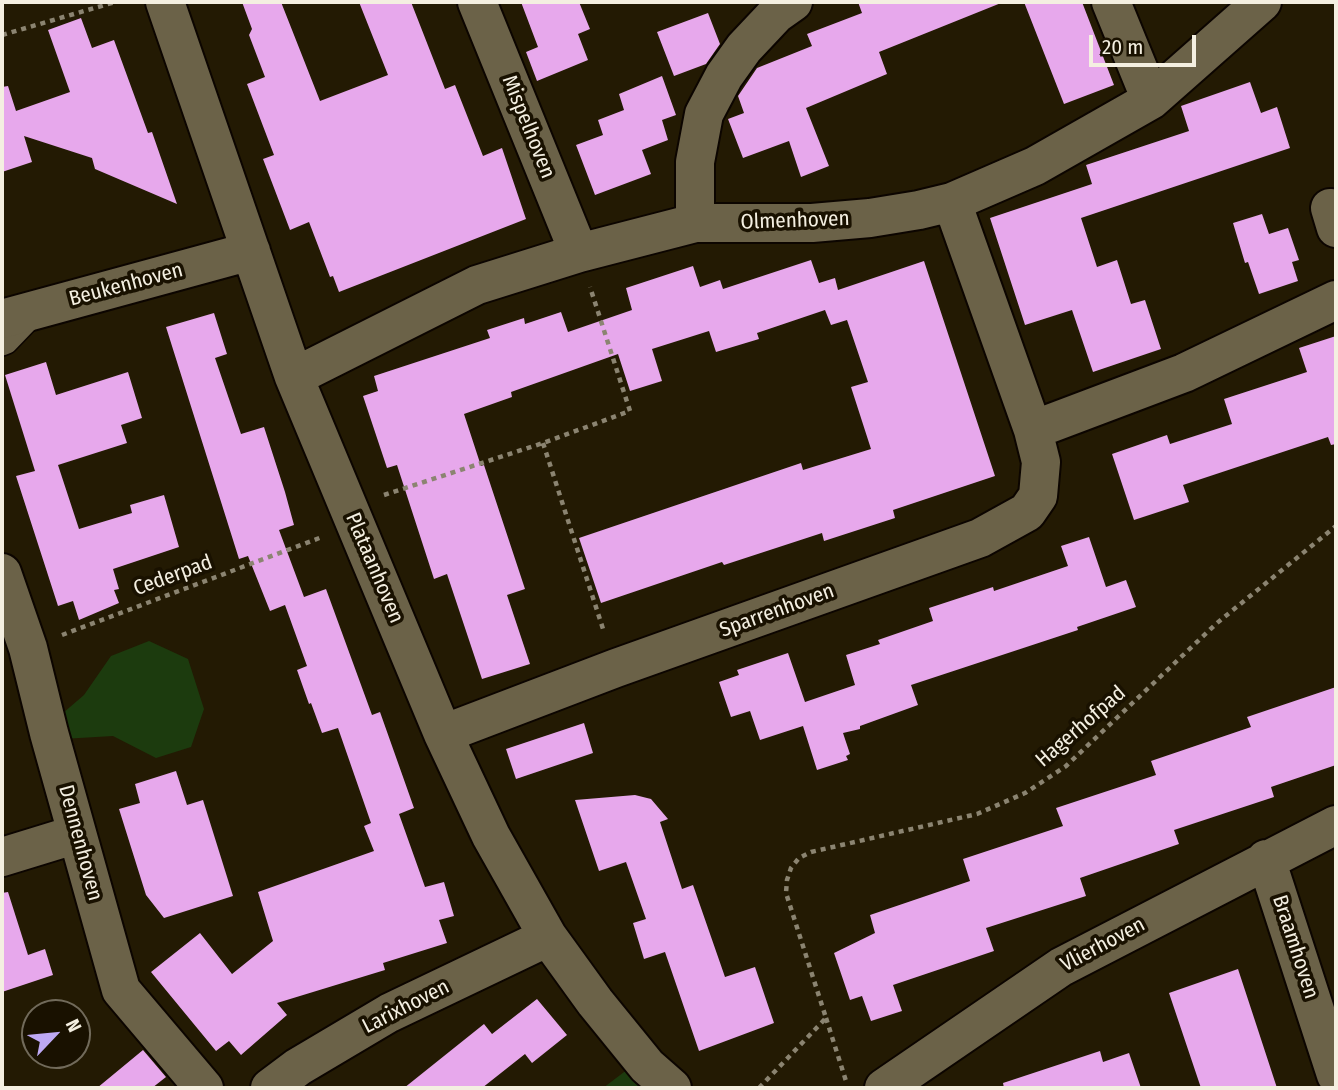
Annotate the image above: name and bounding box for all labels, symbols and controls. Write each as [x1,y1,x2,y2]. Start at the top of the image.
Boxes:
scale bar [1093,21,1200,65]
text: 20 m [1102,34,1143,60]
street label: Mispelhoven [496,72,560,182]
street label: Olmenhoven [740,207,850,235]
street label: Beukenhoven [66,258,186,312]
street label: Plataanhoven [339,509,409,627]
street label: Cederpad [130,550,216,602]
street label: Sparrenhoven [716,579,838,643]
street label: Hagerhofpad [1031,681,1131,773]
street label: Dennenhoven [52,782,108,904]
street label: Braamhoven [1266,892,1324,1002]
street label: Vlierhoven [1056,912,1150,978]
street label: Larixhoven [358,974,454,1040]
north arrow [21,999,91,1069]
text: N [61,1015,86,1036]

